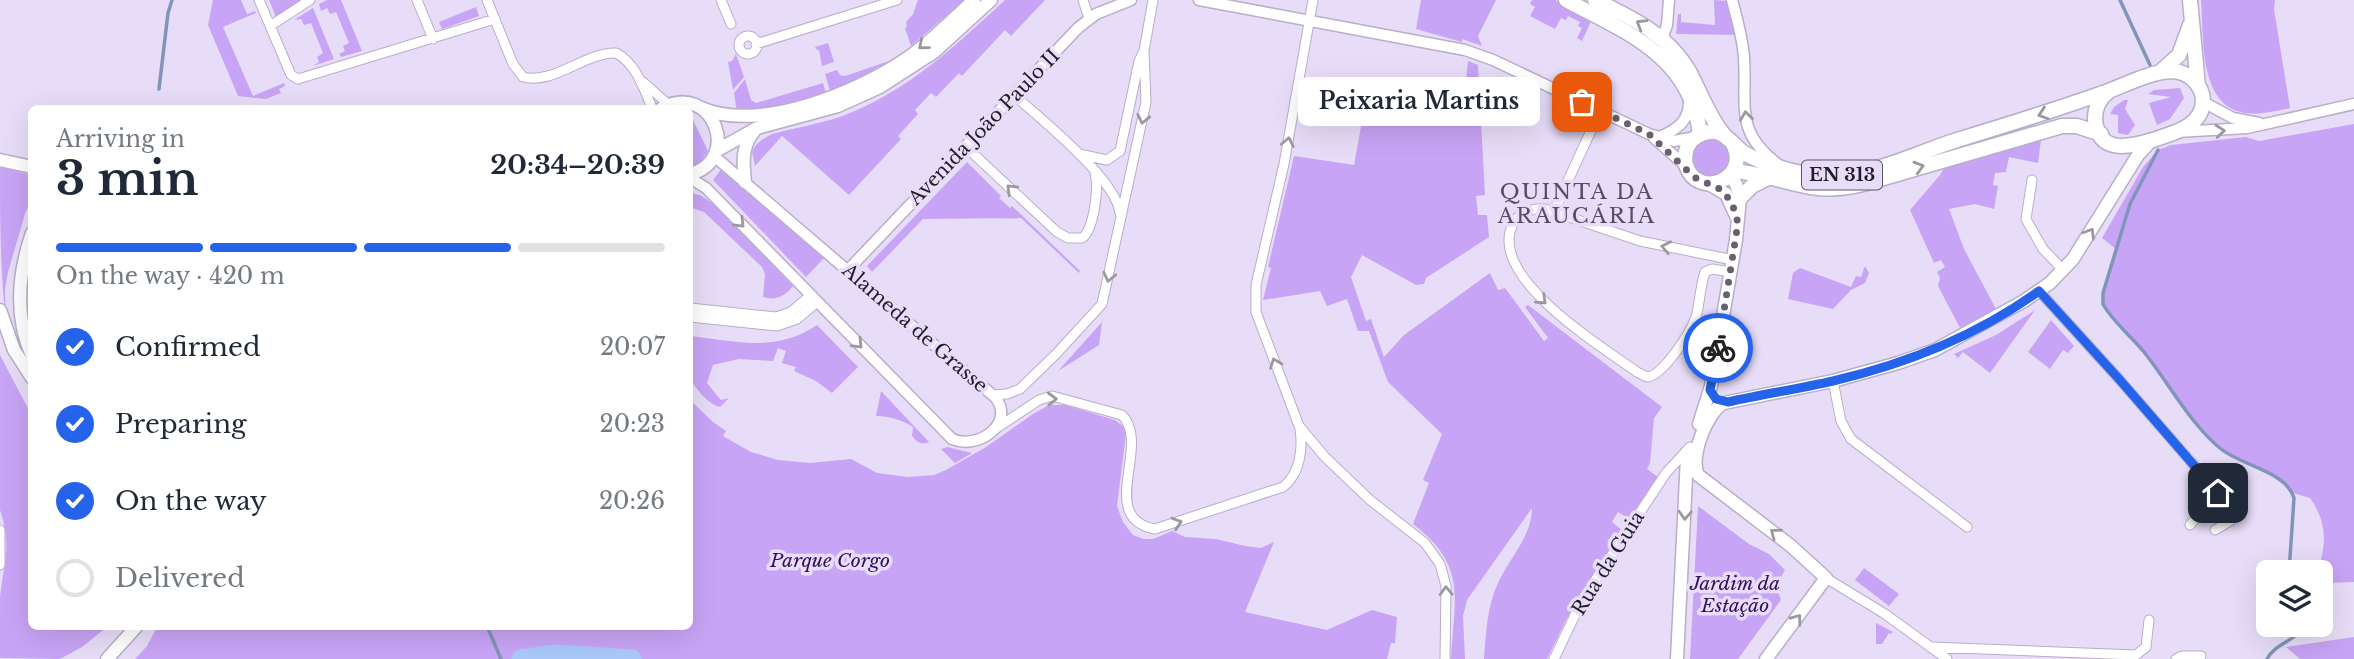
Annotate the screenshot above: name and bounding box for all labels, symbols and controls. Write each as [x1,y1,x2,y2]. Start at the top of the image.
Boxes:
one-way arrow [1636,19,1649,32]
one-way arrow [919,37,931,50]
street label: Avenida João Paulo II [903,44,1064,210]
pin [1552,72,1612,132]
callout: Peixaria Martins [1298,78,1540,126]
icon: bag [1563,83,1601,121]
text: Peixaria Martins [1319,87,1519,115]
one-way arrow [2037,105,2049,120]
one-way arrow [1738,110,1753,122]
one-way arrow [1136,113,1151,125]
one-way arrow [2214,124,2225,139]
text: Arriving in [56,125,185,153]
one-way arrow [1280,136,1295,148]
text: 20:34–20:39 [490,149,665,181]
text: 3 min [56,150,198,207]
road number: EN 313 [1802,160,1882,190]
one-way arrow [1913,161,1925,176]
district label: QUINTA DA ARAUCÁRIA [1497,179,1656,229]
one-way arrow [1006,184,1019,197]
one-way arrow [732,215,744,227]
one-way arrow [2081,228,2094,241]
one-way arrow [1660,240,1672,255]
street label: Alameda de Grasse [837,258,992,397]
text: On the way · 420 m [56,262,285,290]
one-way arrow [1102,271,1117,283]
one-way arrow [1534,292,1547,304]
courier [1683,313,1753,383]
icon: check [56,328,94,366]
icon: bike [1699,329,1737,367]
text: Confirmed [115,331,260,363]
text: 20:07 [600,333,665,361]
one-way arrow [850,336,863,349]
one-way arrow [1269,357,1283,369]
one-way arrow [1048,391,1058,407]
icon: check [56,405,94,443]
text: Preparing [115,408,247,440]
text: 20:23 [600,410,665,438]
pin [2188,463,2248,523]
icon: home [2199,474,2237,512]
icon: check [56,482,94,520]
text: On the way [115,485,267,517]
text: 20:26 [599,487,665,515]
street label: Rua da Guia [1567,506,1649,619]
one-way arrow [1677,510,1692,521]
one-way arrow [1171,516,1183,531]
one-way arrow [1770,529,1783,542]
park label: Parque Corgo [769,549,890,572]
map controls [2256,560,2333,637]
button: layers [2256,560,2333,637]
text: Delivered [115,562,245,594]
park label: Jardim da Estação [1689,572,1780,617]
one-way arrow [1438,585,1453,596]
one-way arrow [1788,614,1801,626]

